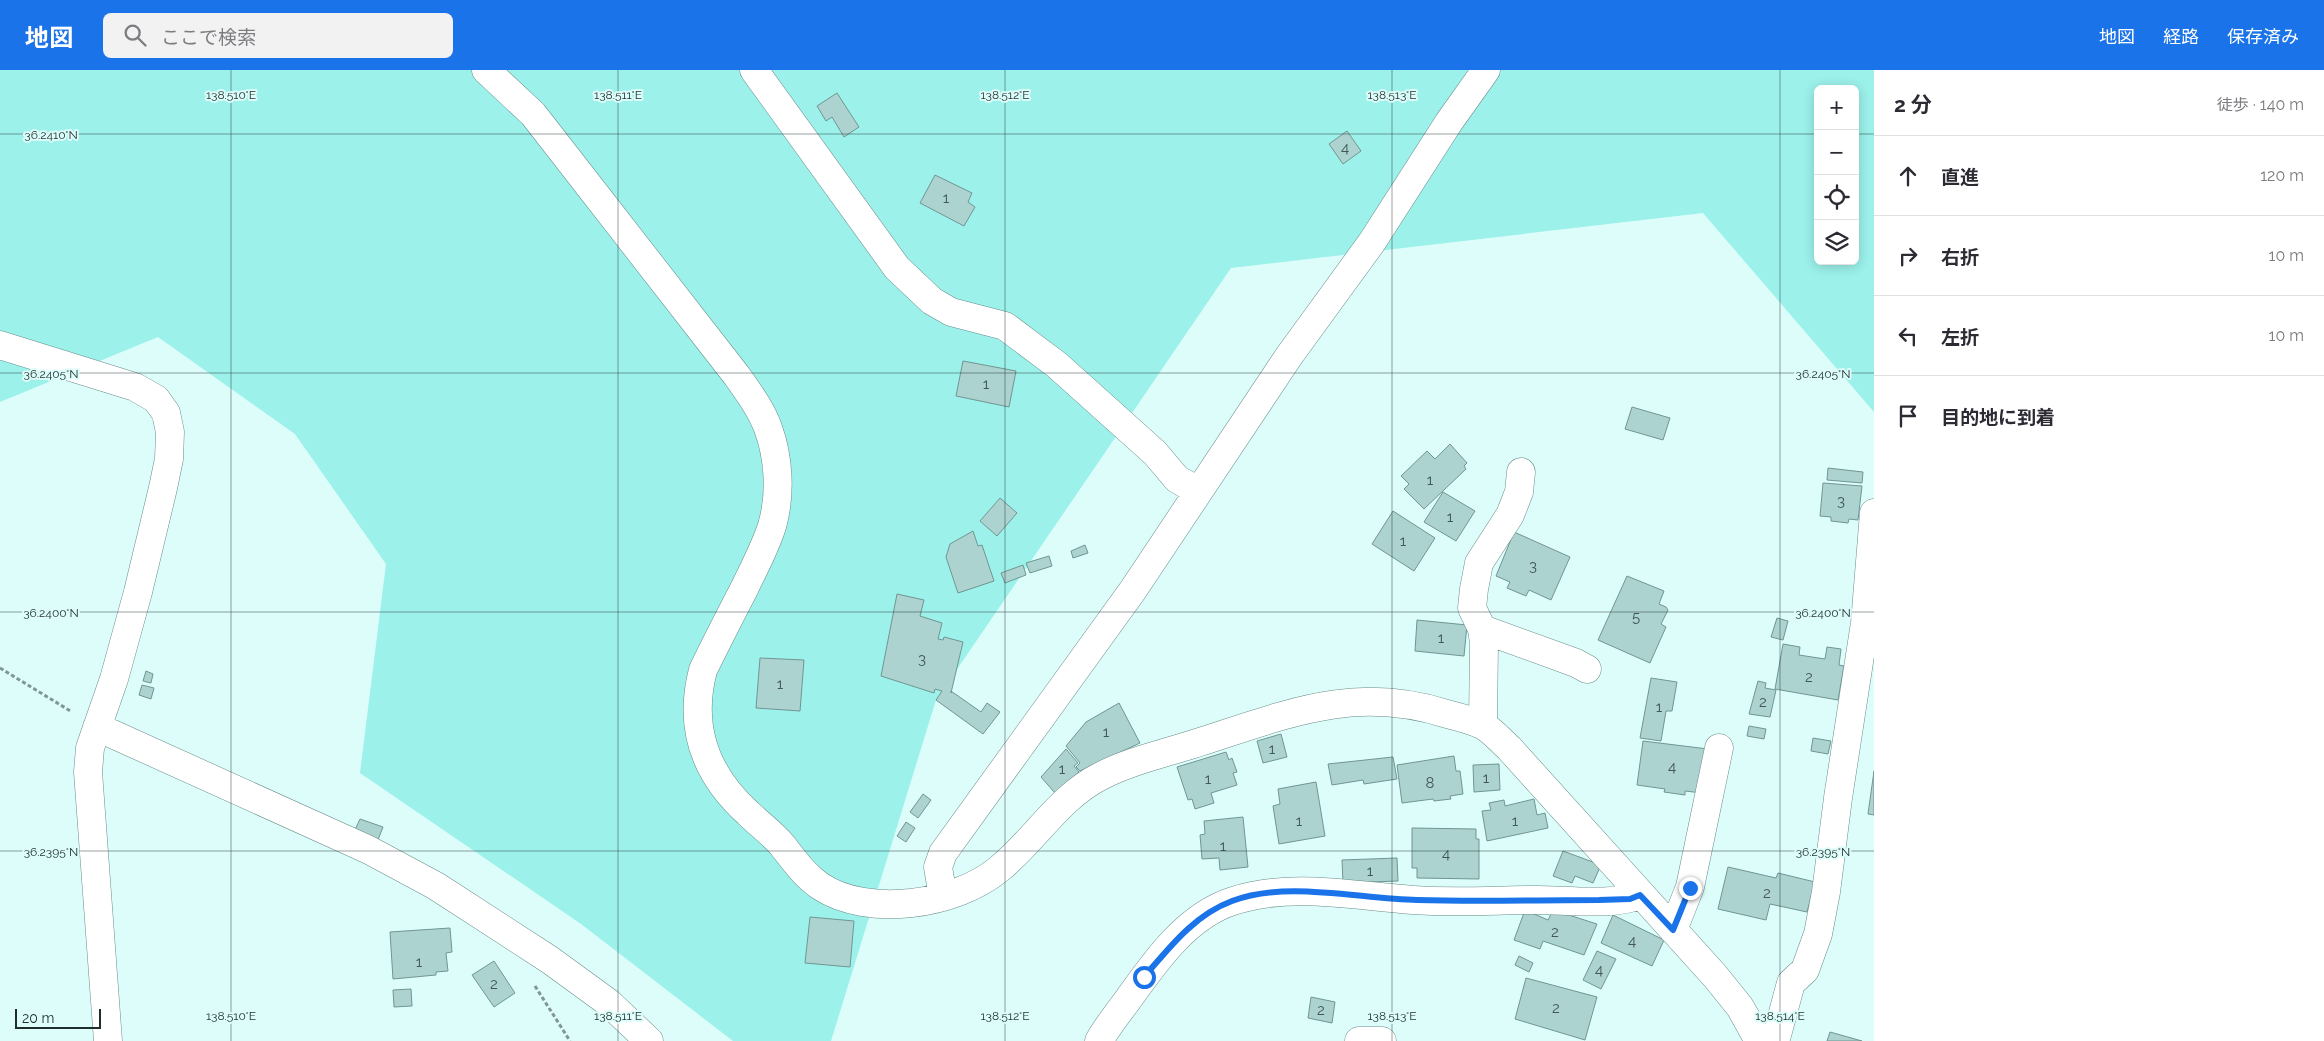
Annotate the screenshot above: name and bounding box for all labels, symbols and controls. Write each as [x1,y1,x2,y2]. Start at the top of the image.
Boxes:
search box [103,13,453,58]
icon: search [121,21,149,49]
text: 地図 [25,23,73,52]
text: ここで検索 [161,26,256,48]
text: 地図 [2099,26,2135,47]
text: 経路 [2163,26,2199,47]
text: 保存済み [2227,26,2299,47]
map controls [1814,85,1859,265]
button: + [1814,85,1859,130]
text: 138.510°E [206,88,256,102]
text: 138.511°E [594,88,642,102]
text: 138.512°E [980,88,1030,102]
text: 138.513°E [1367,88,1417,102]
text: 2 分 [1894,92,1932,117]
text: 徒歩 · 140 m [2217,95,2304,114]
text: 36.2410°N [24,128,78,142]
button: − [1814,130,1859,175]
house number: 4 [1341,139,1349,157]
icon: ahead [1894,162,1922,190]
text: 直進 [1941,166,1979,188]
text: 120 m [2260,166,2304,185]
button: locate [1814,175,1859,220]
house number: 1 [943,189,950,207]
button: layers [1814,220,1859,265]
icon: right [1894,242,1922,270]
text: 右折 [1941,246,1979,268]
text: 10 m [2269,246,2304,265]
icon: left [1894,322,1922,350]
text: 左折 [1941,326,1979,348]
text: 10 m [2269,326,2304,345]
text: 36.2405°N [23,367,79,381]
text: 36.2405°N [1795,367,1851,381]
house number: 1 [983,375,990,393]
icon: arrive [1894,402,1922,430]
text: 目的地に到着 [1941,406,2055,428]
house number: 1 [1427,471,1434,489]
house number: 3 [1837,492,1845,510]
house number: 1 [1447,508,1454,526]
house number: 1 [1400,532,1407,550]
house number: 3 [1529,557,1537,575]
text: 36.2400°N [23,606,79,620]
text: 36.2400°N [1795,606,1851,620]
house number: 5 [1632,608,1640,626]
house number: 1 [1438,629,1445,647]
house number: 3 [918,650,926,668]
house number: 2 [1805,668,1813,686]
house number: 1 [777,675,784,693]
house number: 2 [1759,693,1767,711]
house number: 1 [1656,698,1663,716]
house number: 1 [1103,723,1110,741]
house number: 1 [1269,740,1276,758]
house number: 4 [1668,758,1676,776]
house number: 1 [1059,760,1066,778]
house number: 1 [1483,769,1490,787]
house number: 1 [1205,770,1212,788]
house number: 8 [1426,774,1435,792]
house number: 1 [1296,812,1303,830]
house number: 1 [1512,812,1519,830]
house number: 1 [1220,837,1227,855]
text: 36.2395°N [24,845,78,859]
house number: 4 [1442,845,1450,863]
text: 36.2395°N [1796,845,1850,859]
house number: 1 [1367,862,1374,880]
route end [1679,877,1702,900]
house number: 2 [1763,884,1771,902]
house number: 2 [1551,923,1559,941]
house number: 4 [1628,932,1636,950]
house number: 1 [416,953,423,971]
house number: 4 [1595,961,1603,979]
route start [1133,966,1156,989]
house number: 2 [490,975,498,993]
house number: 2 [1552,999,1560,1017]
house number: 2 [1317,1001,1325,1019]
scale bar [15,1006,101,1029]
text: 138.510°E [206,1009,256,1023]
text: 138.511°E [594,1009,642,1023]
text: 138.512°E [980,1009,1030,1023]
text: 138.513°E [1367,1009,1417,1023]
text: 138.514°E [1755,1009,1805,1023]
text: 20 m [22,1010,54,1026]

